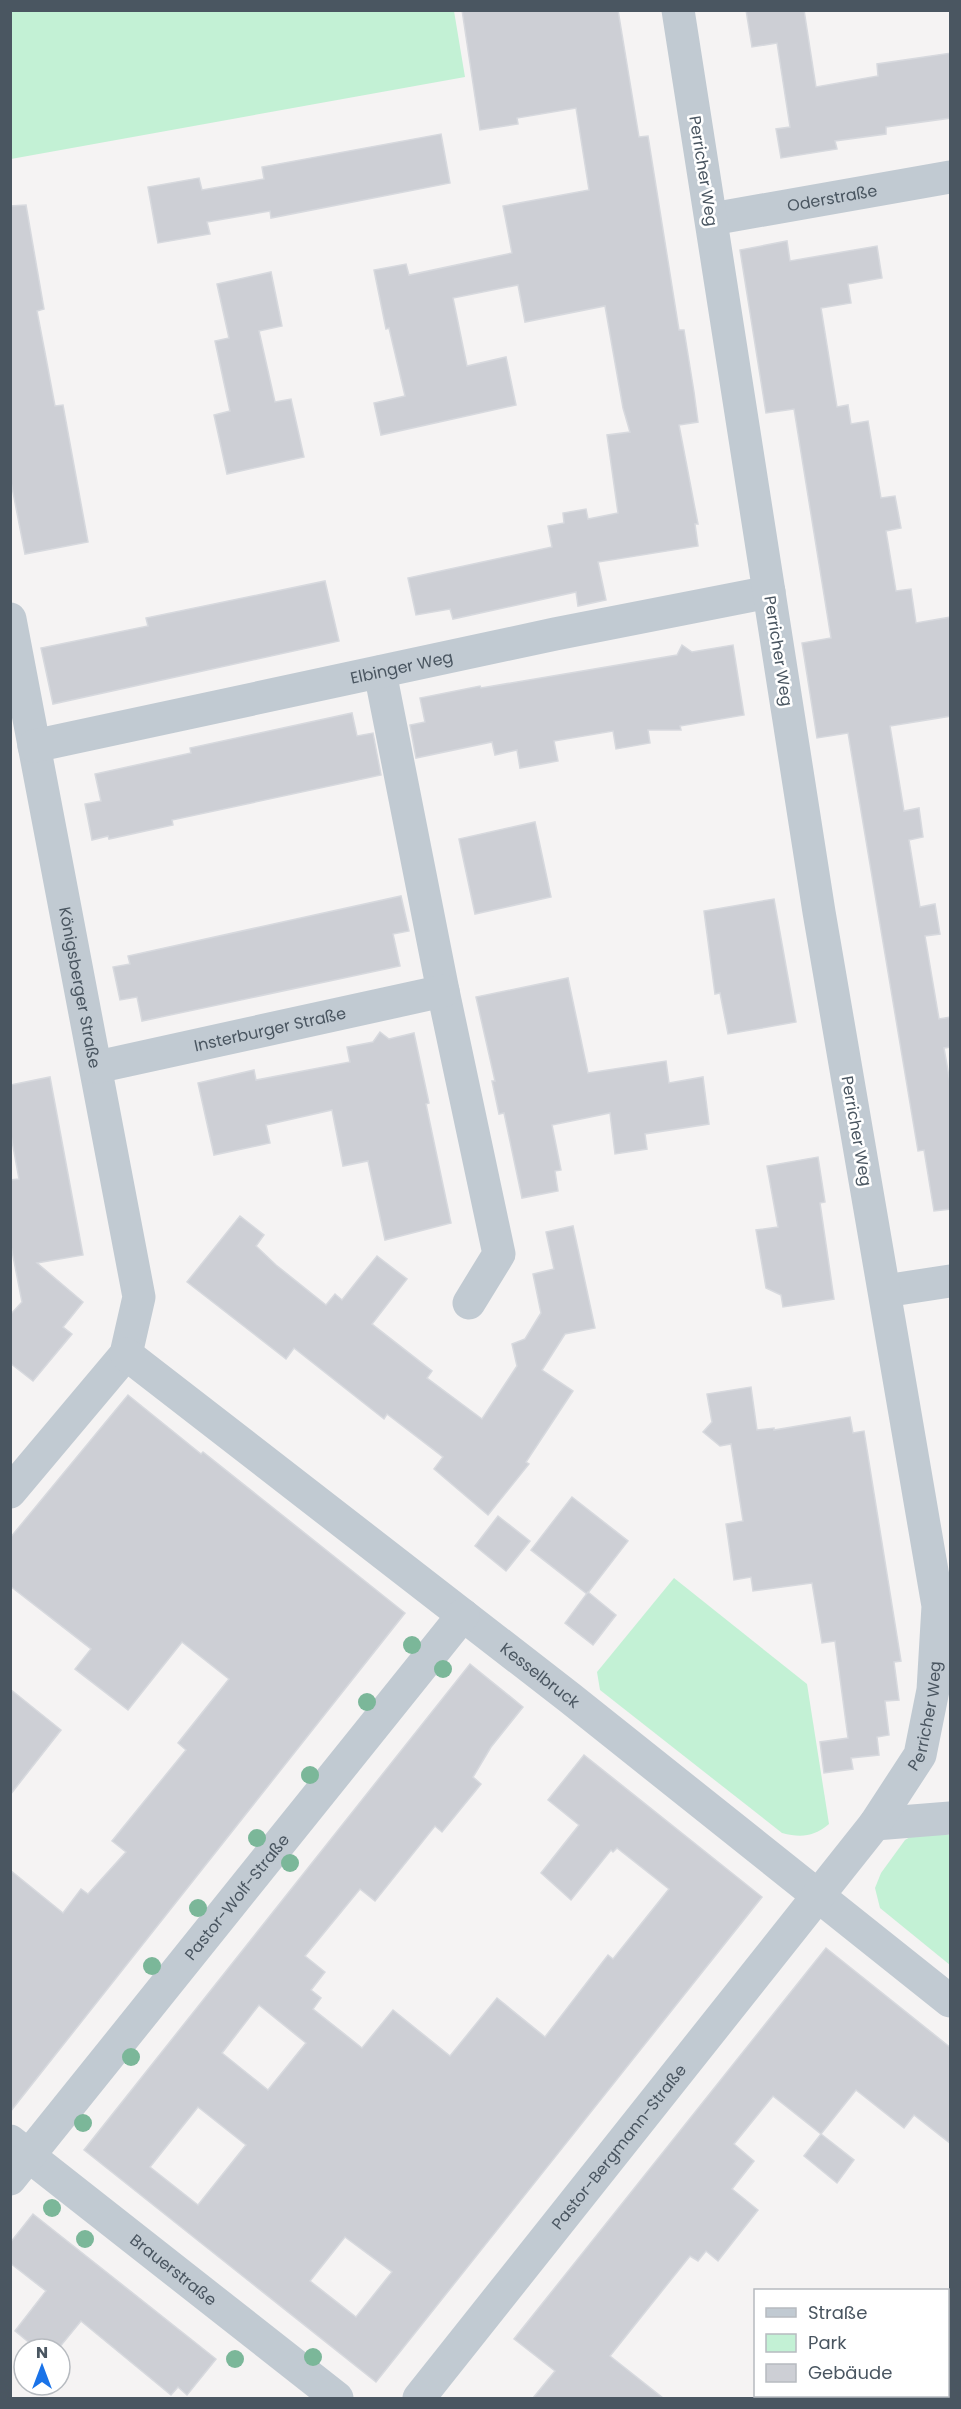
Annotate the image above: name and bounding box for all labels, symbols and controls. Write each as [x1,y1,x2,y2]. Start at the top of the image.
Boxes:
street label: Perricher Weg [683,114,724,228]
street label: Oderstraße [785,179,879,218]
street label: Perricher Weg [758,594,799,708]
street label: Elbinger Weg [348,645,455,690]
street label: Königsberger Straße [53,905,106,1070]
street label: Insterburger Straße [192,1002,348,1057]
street label: Perricher Weg [835,1074,878,1188]
street label: Kesselbruck [495,1637,585,1714]
street label: Perricher Weg [902,1660,947,1775]
street label: Pastor-Wolf-Straße [179,1829,295,1965]
street label: Pastor-Bergmann-Straße [546,2059,692,2235]
street label: Brauerstraße [125,2229,222,2311]
legend [754,2289,949,2397]
text: Straße [808,2300,867,2325]
text: Park [808,2330,847,2355]
north arrow [12,2337,72,2397]
text: N [36,2341,48,2364]
text: Gebäude [808,2360,892,2385]

